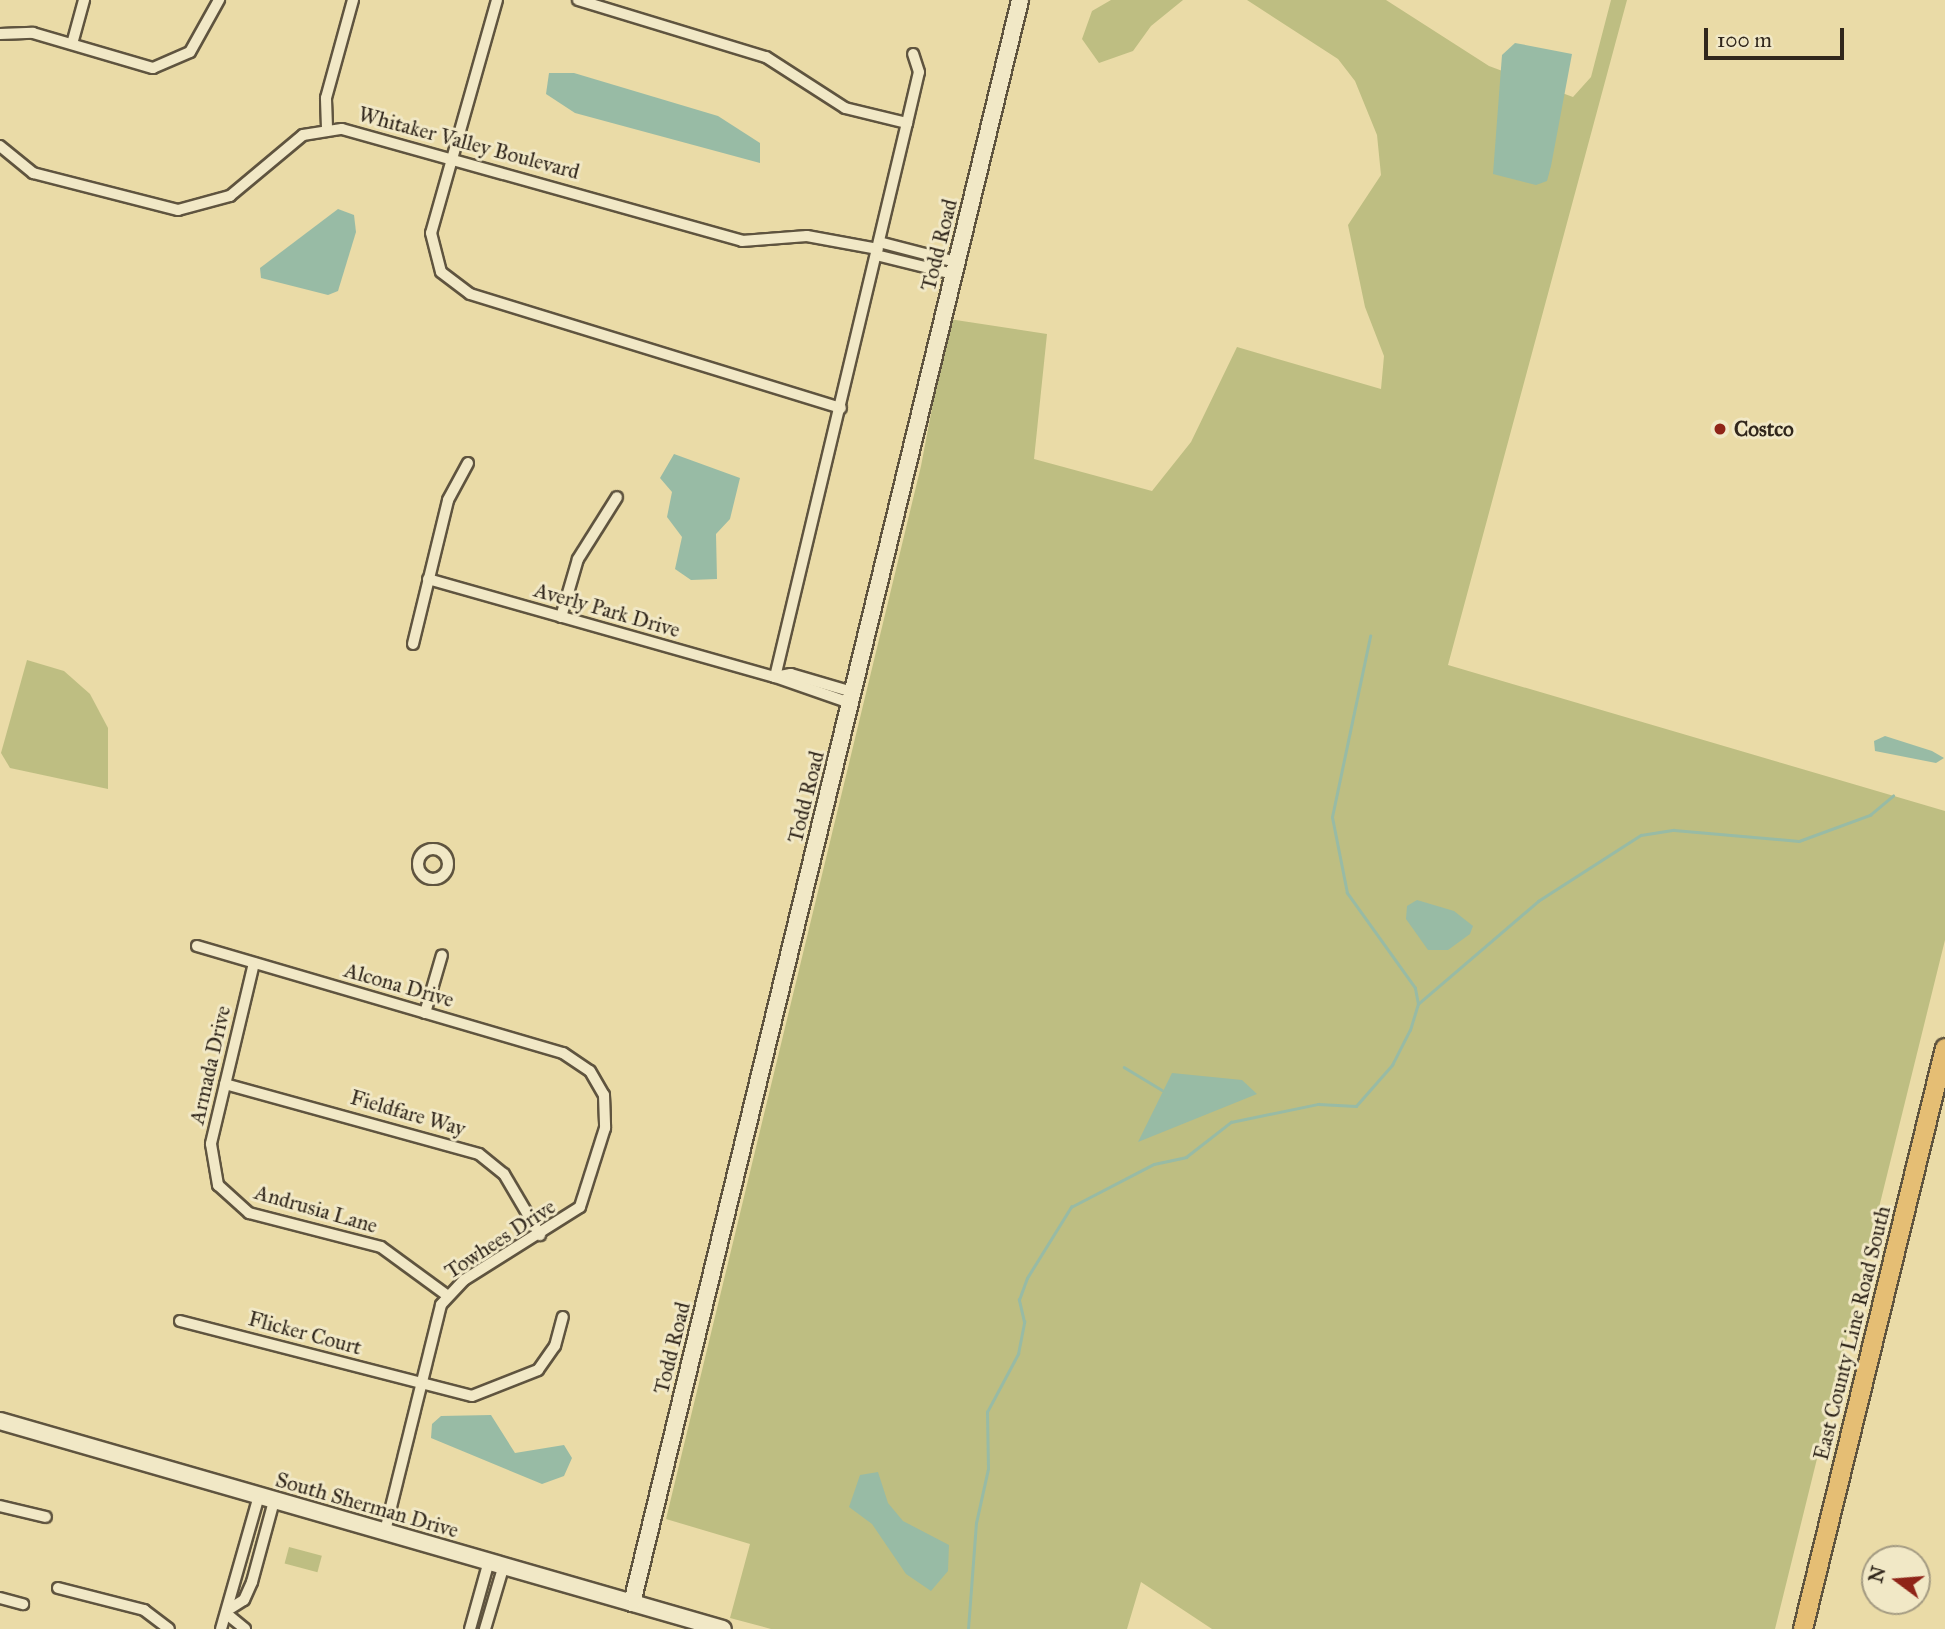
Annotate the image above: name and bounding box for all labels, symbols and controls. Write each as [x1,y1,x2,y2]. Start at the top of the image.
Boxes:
scale bar [1707,14,1847,58]
text: 100 m [1717,27,1772,53]
street label: Whitaker Valley Boulevard [356,101,582,185]
street label: Todd Road [915,196,963,294]
place label: Costco [1734,416,1794,442]
marker: Costco [1712,421,1728,437]
street label: Averly Park Drive [531,577,683,643]
street label: Todd Road [782,748,830,846]
street label: Alcona Drive [341,957,457,1013]
street label: Armada Drive [184,1003,236,1127]
street label: Fieldfare Way [348,1085,468,1141]
street label: Andrusia Lane [252,1179,380,1239]
street label: Towhees Drive [440,1194,560,1284]
street label: East County Line Road South [1808,1203,1896,1463]
street label: Todd Road [648,1299,696,1397]
street label: Flicker Court [246,1306,364,1360]
street label: South Sherman Drive [273,1467,461,1543]
north arrow [1861,1545,1931,1615]
text: N [1864,1564,1891,1586]

